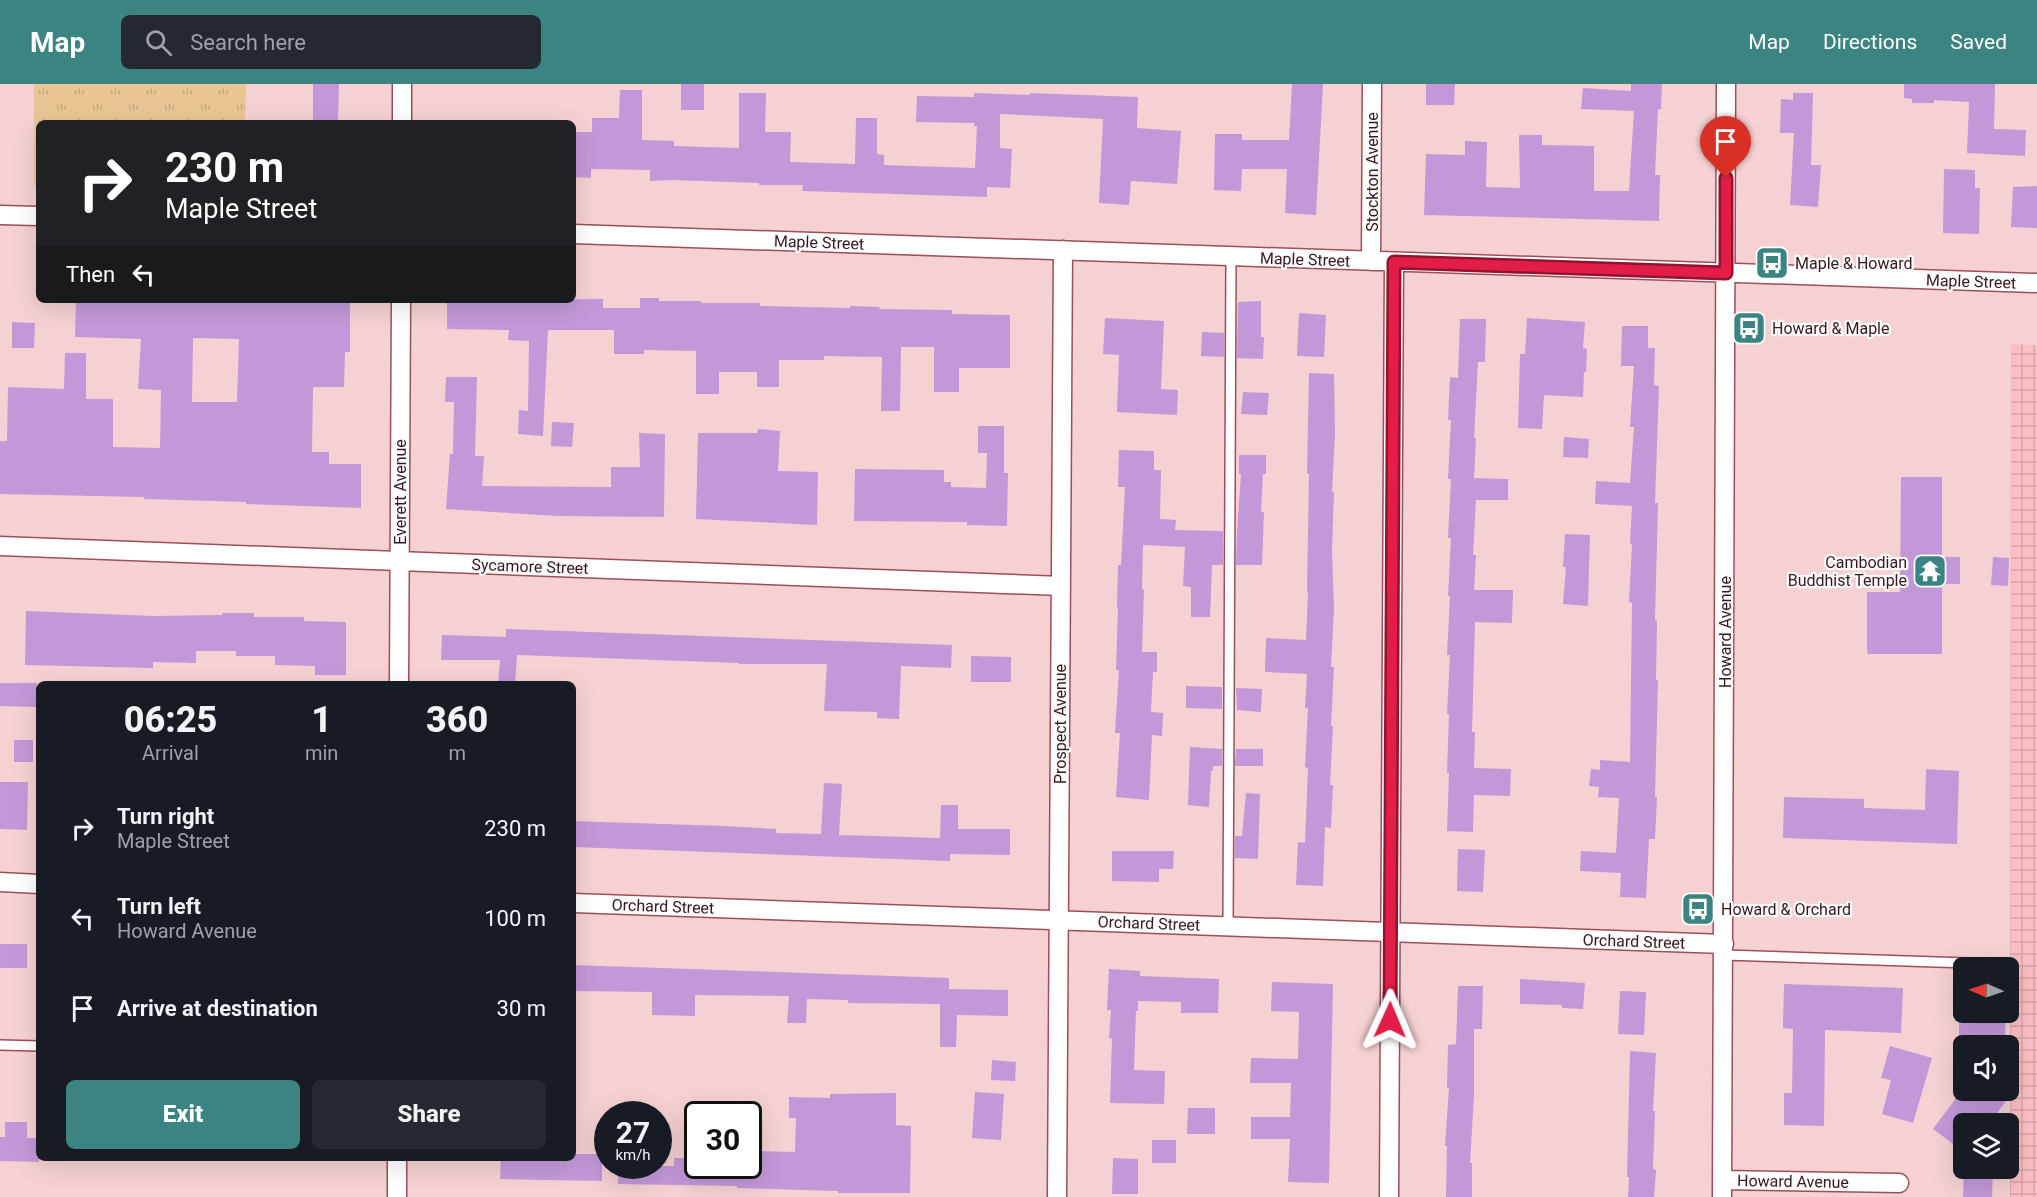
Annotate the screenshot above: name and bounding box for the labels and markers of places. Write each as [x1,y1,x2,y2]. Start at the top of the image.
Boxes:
pin [1700,116,1751,178]
bus stop icon: Maple & Howard [1754,245,1790,281]
place label: Maple & Howard [1795,254,1912,273]
bus stop icon: Howard & Maple [1731,310,1767,346]
place label: Howard & Maple [1772,319,1889,338]
place label: Cambodian Buddhist Temple [1788,553,1907,590]
temple icon: Cambodian Buddhist Temple [1912,553,1948,589]
bus stop icon: Howard & Orchard [1680,891,1716,927]
place label: Howard & Orchard [1721,900,1851,919]

